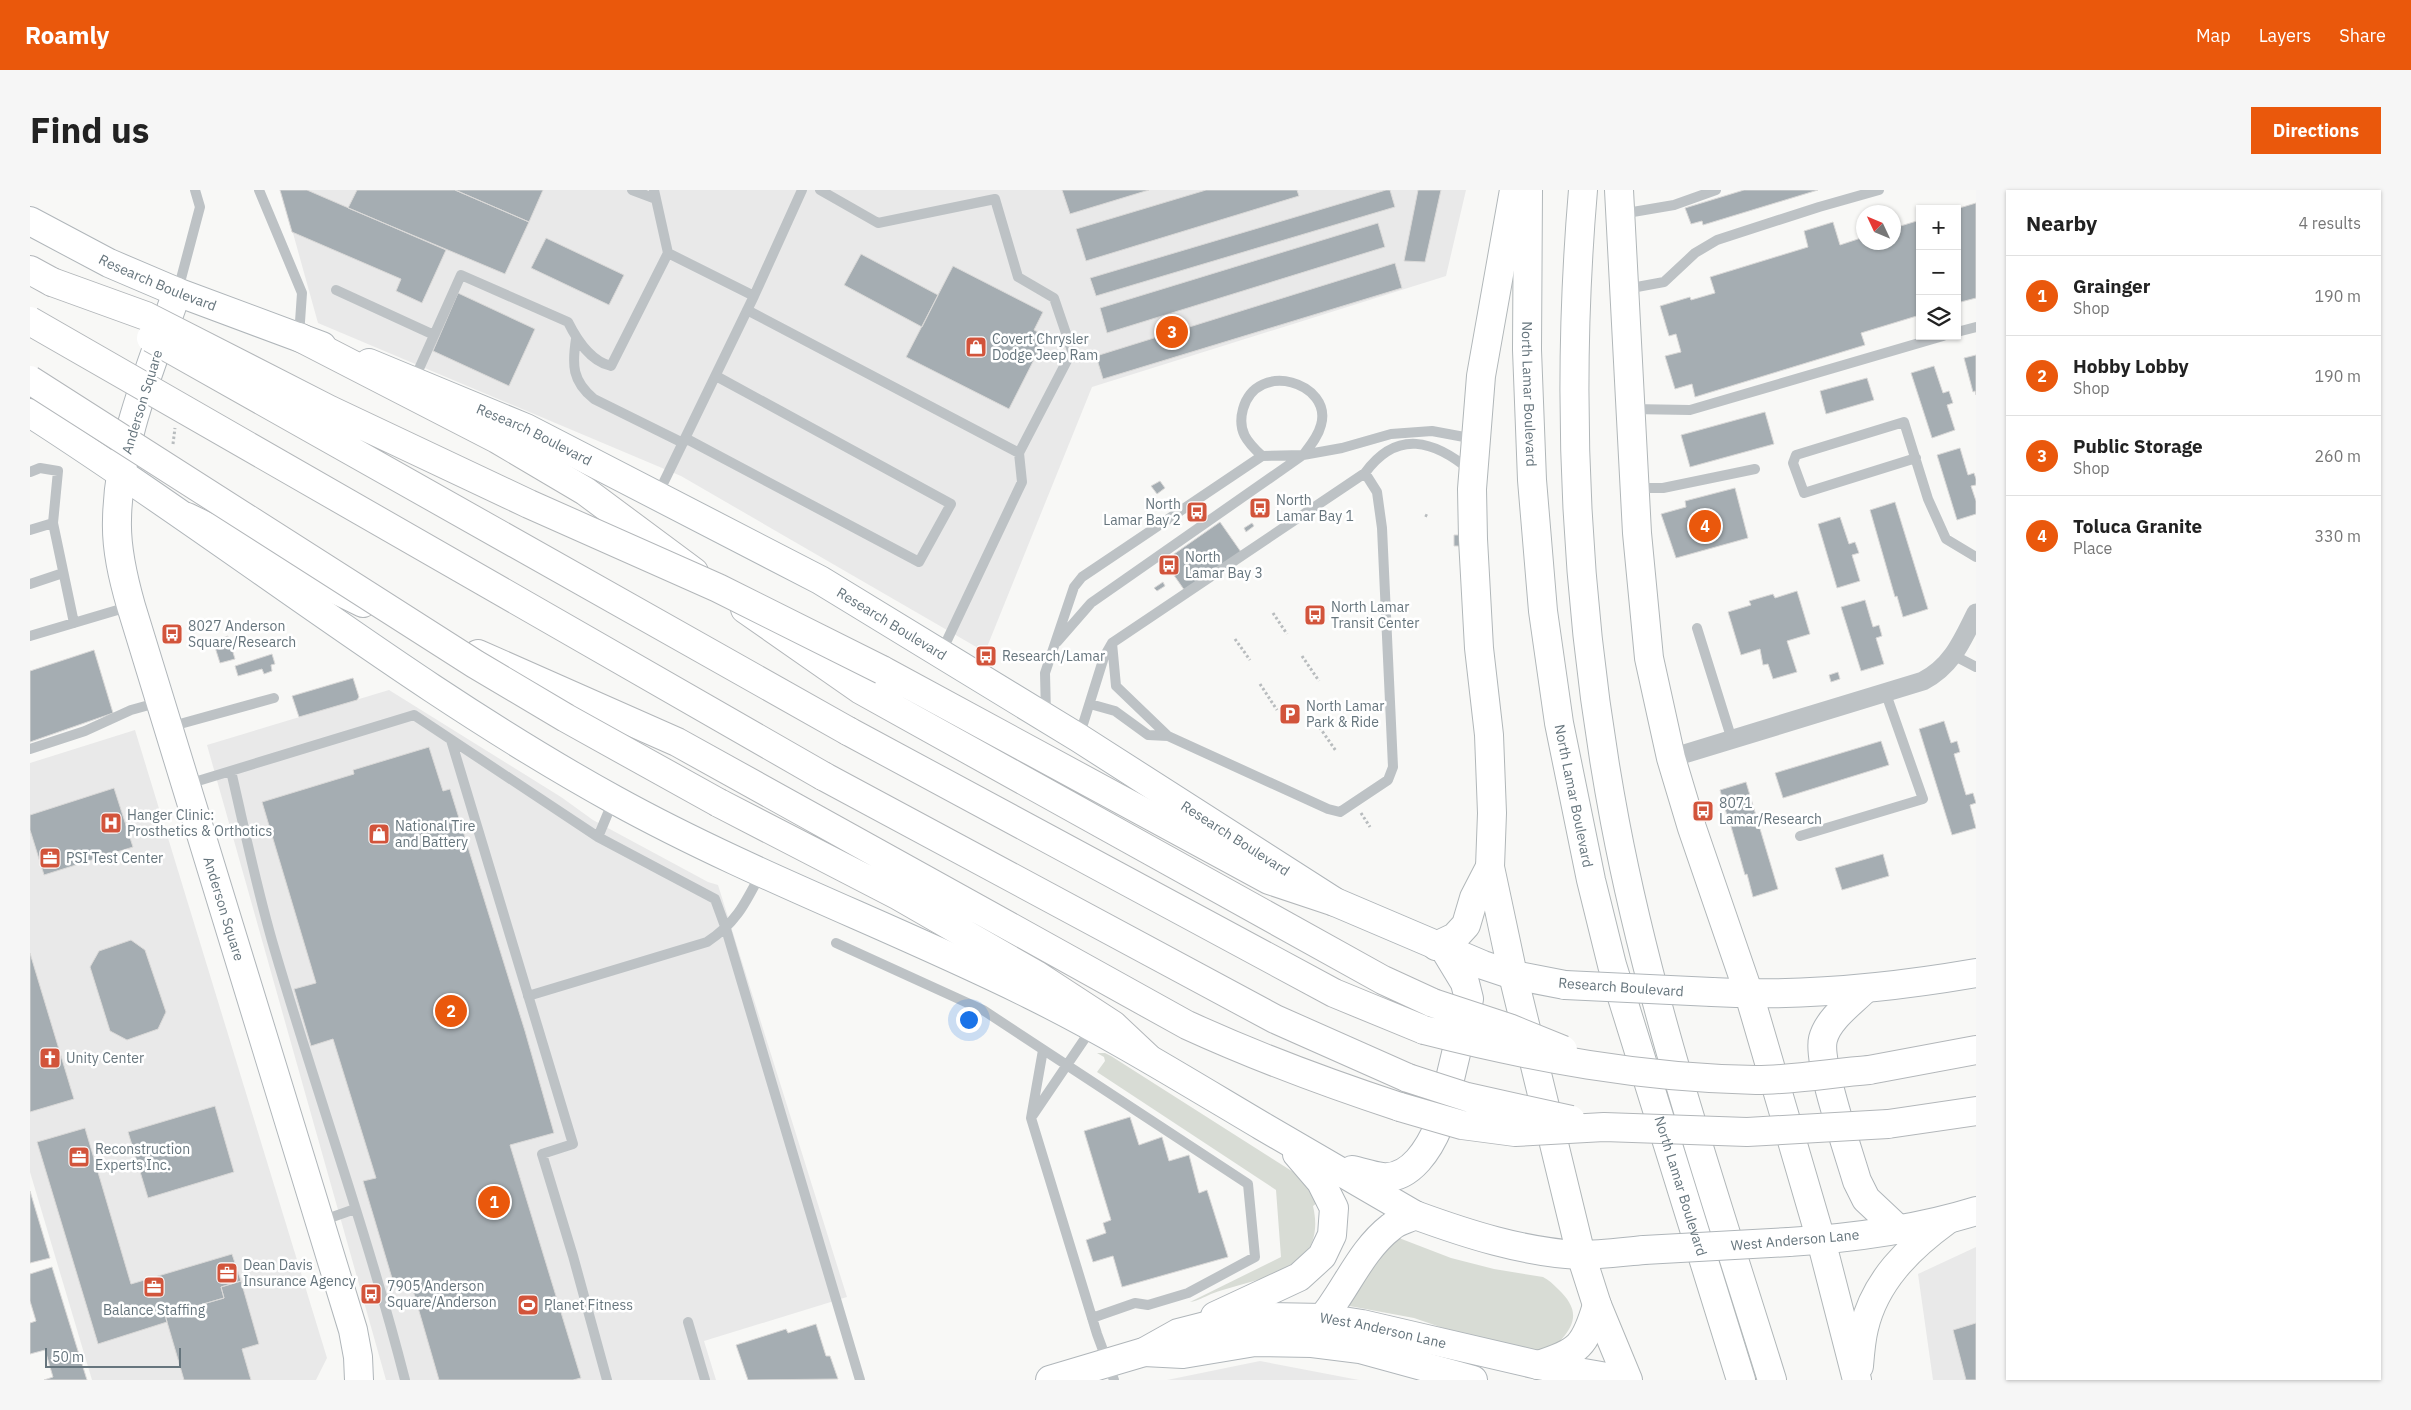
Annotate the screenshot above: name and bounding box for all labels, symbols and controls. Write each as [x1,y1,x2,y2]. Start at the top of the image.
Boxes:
text: Roamly [25,19,109,51]
text: Map [2196,24,2231,47]
text: Layers [2259,24,2311,47]
text: Share [2339,24,2386,47]
text: Find us [30,107,149,153]
button: Directions [2251,107,2381,154]
north arrow [1856,205,1901,250]
map controls [1916,205,1961,340]
button: + [1916,205,1961,250]
text: Nearby [2026,209,2097,237]
text: 4 results [2298,213,2361,233]
street label: Research Boulevard [96,250,219,315]
button: − [1916,250,1961,295]
text: Grainger [2073,274,2150,298]
text: 1 [2037,286,2047,306]
text: 190 m [2314,286,2361,306]
button: layers [1916,295,1961,340]
text: Shop [2073,298,2110,318]
pin: 3 [1156,313,1188,351]
street label: North Lamar Boulevard [1518,321,1540,467]
place label: Covert Chrysler Dodge Jeep Ram [992,330,1098,364]
shop icon: Covert Chrysler Dodge Jeep Ram [964,335,988,359]
street label: Anderson Square [118,347,167,456]
text: Hobby Lobby [2073,354,2189,378]
text: 2 [2037,366,2047,386]
text: 190 m [2314,366,2361,386]
text: Shop [2073,378,2110,398]
street label: Research Boulevard [474,400,595,469]
text: Public Storage [2073,434,2203,458]
text: 3 [2037,446,2047,466]
text: 260 m [2314,446,2361,466]
text: Shop [2073,458,2110,478]
place label: North Lamar Bay 1 [1276,491,1354,525]
place label: North Lamar Bay 2 [1103,495,1181,529]
bus stop icon: North Lamar Bay 1 [1248,496,1272,520]
bus stop icon: North Lamar Bay 2 [1185,500,1209,524]
pin: 4 [1689,507,1721,545]
text: Toluca Granite [2073,514,2202,538]
text: 4 [2037,526,2047,546]
text: 330 m [2314,526,2361,546]
text: Place [2073,538,2112,558]
place label: North Lamar Bay 3 [1185,548,1263,582]
bus stop icon: North Lamar Bay 3 [1157,553,1181,577]
street label: Research Boulevard [833,583,950,664]
place label: North Lamar Transit Center [1331,598,1419,632]
bus stop icon: North Lamar Transit Center [1303,603,1327,627]
place label: 8027 Anderson Square/Research [188,617,296,651]
bus stop icon: 8027 Anderson Square/Research [160,622,184,646]
bus stop icon: Research/Lamar [974,644,998,668]
place label: Research/Lamar [1002,647,1105,665]
place label: North Lamar Park & Ride [1306,697,1384,731]
parking icon: North Lamar Park & Ride [1278,702,1302,726]
street label: North Lamar Boulevard [1550,723,1597,869]
place label: 8071 Lamar/Research [1719,794,1822,828]
street label: Research Boulevard [1178,797,1293,880]
bus stop icon: 8071 Lamar/Research [1691,799,1715,823]
place label: Hanger Clinic: Prosthetics & Orthotics [127,806,272,840]
hospital icon: Hanger Clinic: Prosthetics & Orthotics [99,811,123,835]
place label: National Tire and Battery [395,817,476,851]
shop icon: National Tire and Battery [367,822,391,846]
office icon: PSI Test Center [38,846,62,870]
place label: PSI Test Center [66,849,163,867]
street label: Anderson Square [199,854,248,963]
street label: Research Boulevard [1558,974,1684,1000]
pin: 2 [435,992,467,1030]
your location [956,1007,982,1033]
church icon: Unity Center [38,1046,62,1070]
place label: Unity Center [66,1049,144,1067]
street label: North Lamar Boulevard [1651,1114,1711,1258]
place label: Reconstruction Experts Inc. [95,1140,190,1174]
office icon: Reconstruction Experts Inc. [67,1145,91,1169]
pin: 1 [478,1183,510,1221]
street label: West Anderson Lane [1730,1225,1860,1255]
place label: Dean Davis Insurance Agency [243,1256,356,1290]
office icon: Dean Davis Insurance Agency [215,1261,239,1285]
office icon: Balance Staffing [142,1275,166,1299]
place label: 7905 Anderson Square/Anderson [387,1277,497,1311]
bus stop icon: 7905 Anderson Square/Anderson [359,1282,383,1306]
sports icon: Planet Fitness [516,1293,540,1317]
place label: Planet Fitness [544,1296,633,1314]
place label: Balance Staffing [103,1301,206,1319]
street label: West Anderson Lane [1319,1308,1448,1352]
scale bar [45,1345,181,1368]
text: 50 m [52,1348,84,1366]

